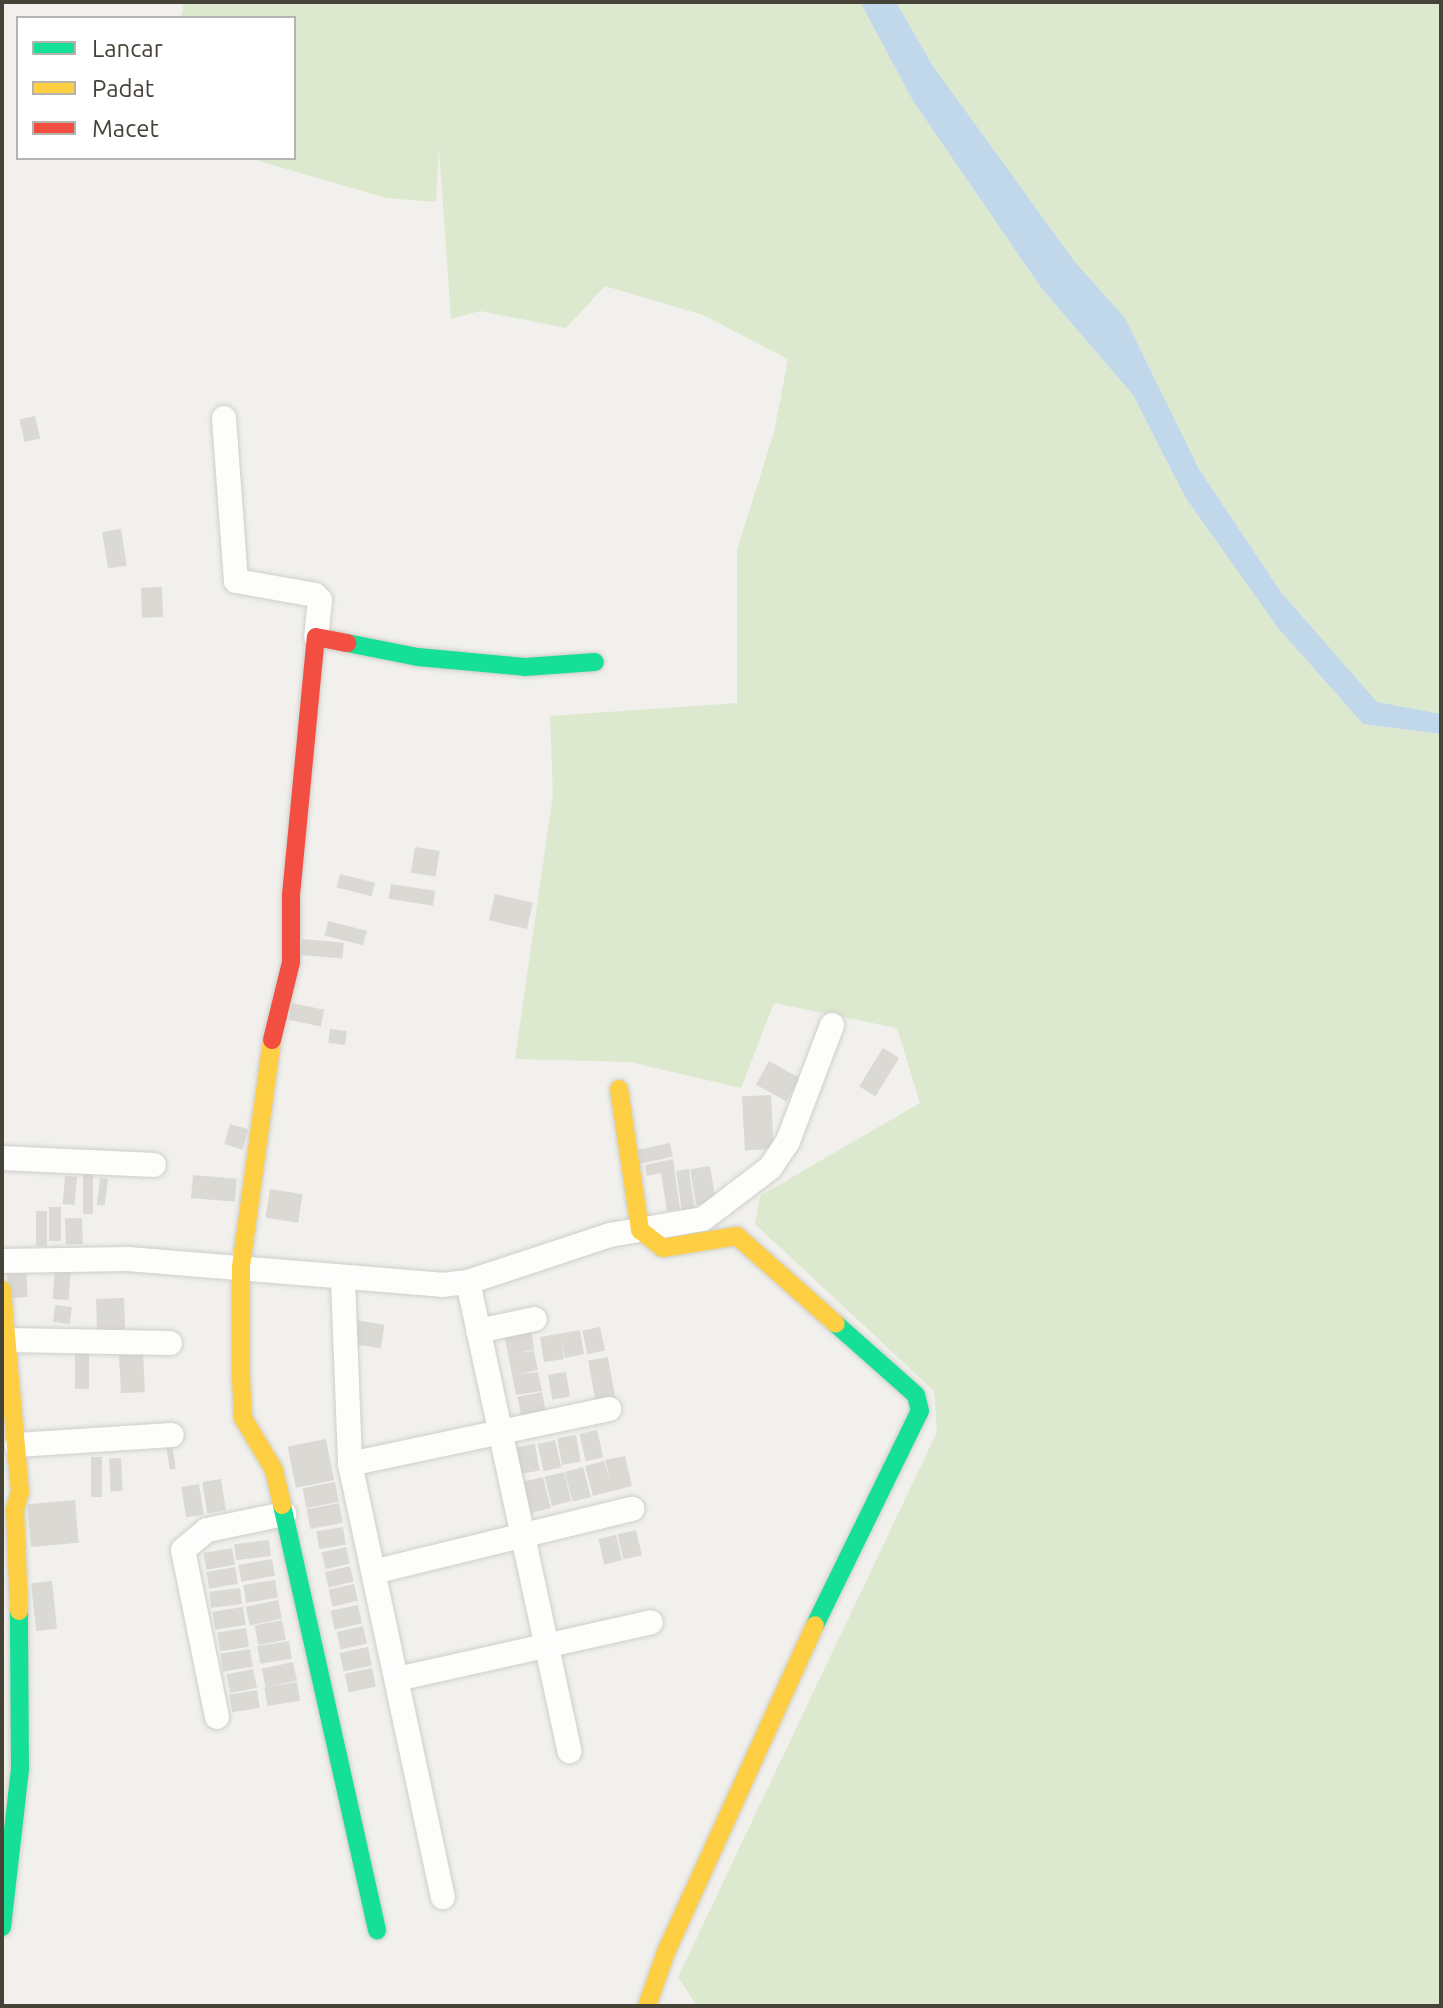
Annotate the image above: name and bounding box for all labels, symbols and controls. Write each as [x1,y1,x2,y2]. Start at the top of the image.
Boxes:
legend [16,16,296,160]
text: Lancar [92,35,163,62]
text: Padat [92,75,154,102]
text: Macet [92,115,159,142]

